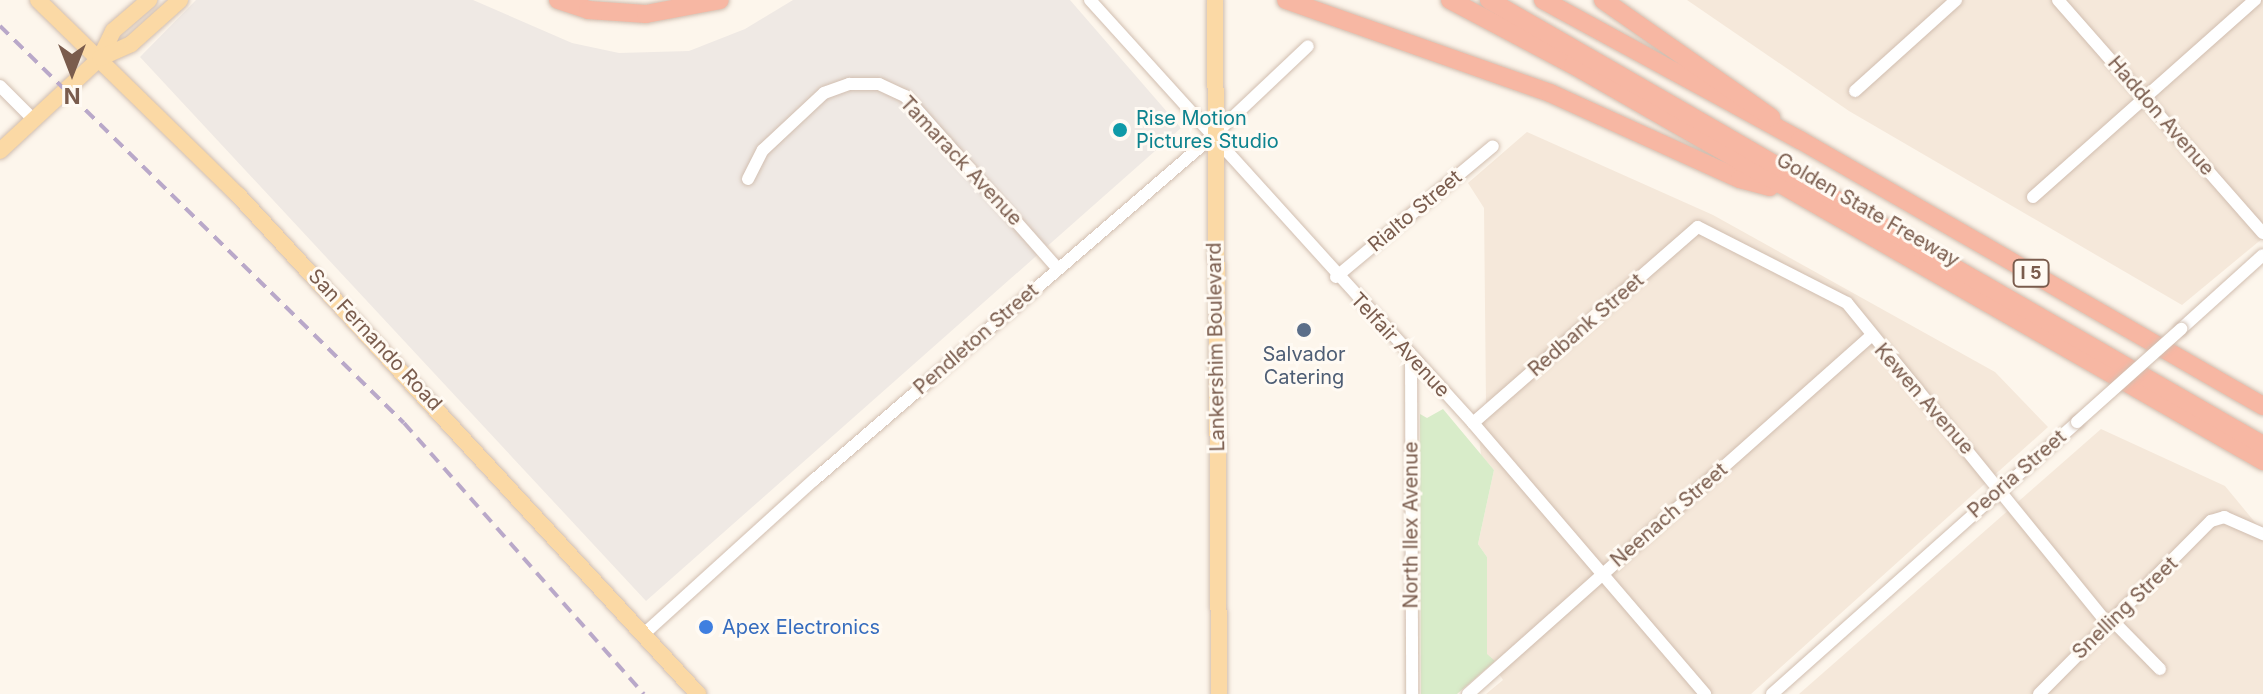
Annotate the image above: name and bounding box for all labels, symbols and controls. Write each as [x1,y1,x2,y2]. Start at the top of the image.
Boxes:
north arrow [32,32,112,112]
street label: Haddon Avenue [2103,51,2219,181]
text: N [64,83,80,109]
street label: Tamarack Avenue [895,91,1027,231]
place label: Rise Motion Pictures Studio [1136,106,1279,153]
marker: Rise Motion Pictures Studio [1111,121,1129,139]
street label: Golden State Freeway [1772,148,1964,272]
street label: Rialto Street [1363,165,1467,257]
street label: Lankershim Boulevard [1202,242,1230,452]
road number: I 5 [2011,259,2051,287]
street label: San Fernando Road [303,264,447,416]
street label: Redbank Street [1523,268,1649,382]
street label: Pendleton Street [909,278,1043,400]
street label: Telfair Avenue [1345,288,1455,402]
marker: Salvador Catering [1295,321,1313,339]
street label: Kewen Avenue [1869,339,1979,459]
place label: Salvador Catering [1262,342,1346,389]
street label: Peoria Street [1963,425,2071,523]
street label: North Ilex Avenue [1399,441,1423,609]
street label: Neenach Street [1606,458,1732,572]
street label: Snelling Street [2067,552,2183,664]
place label: Apex Electronics [722,615,880,639]
marker: Apex Electronics [697,618,715,636]

